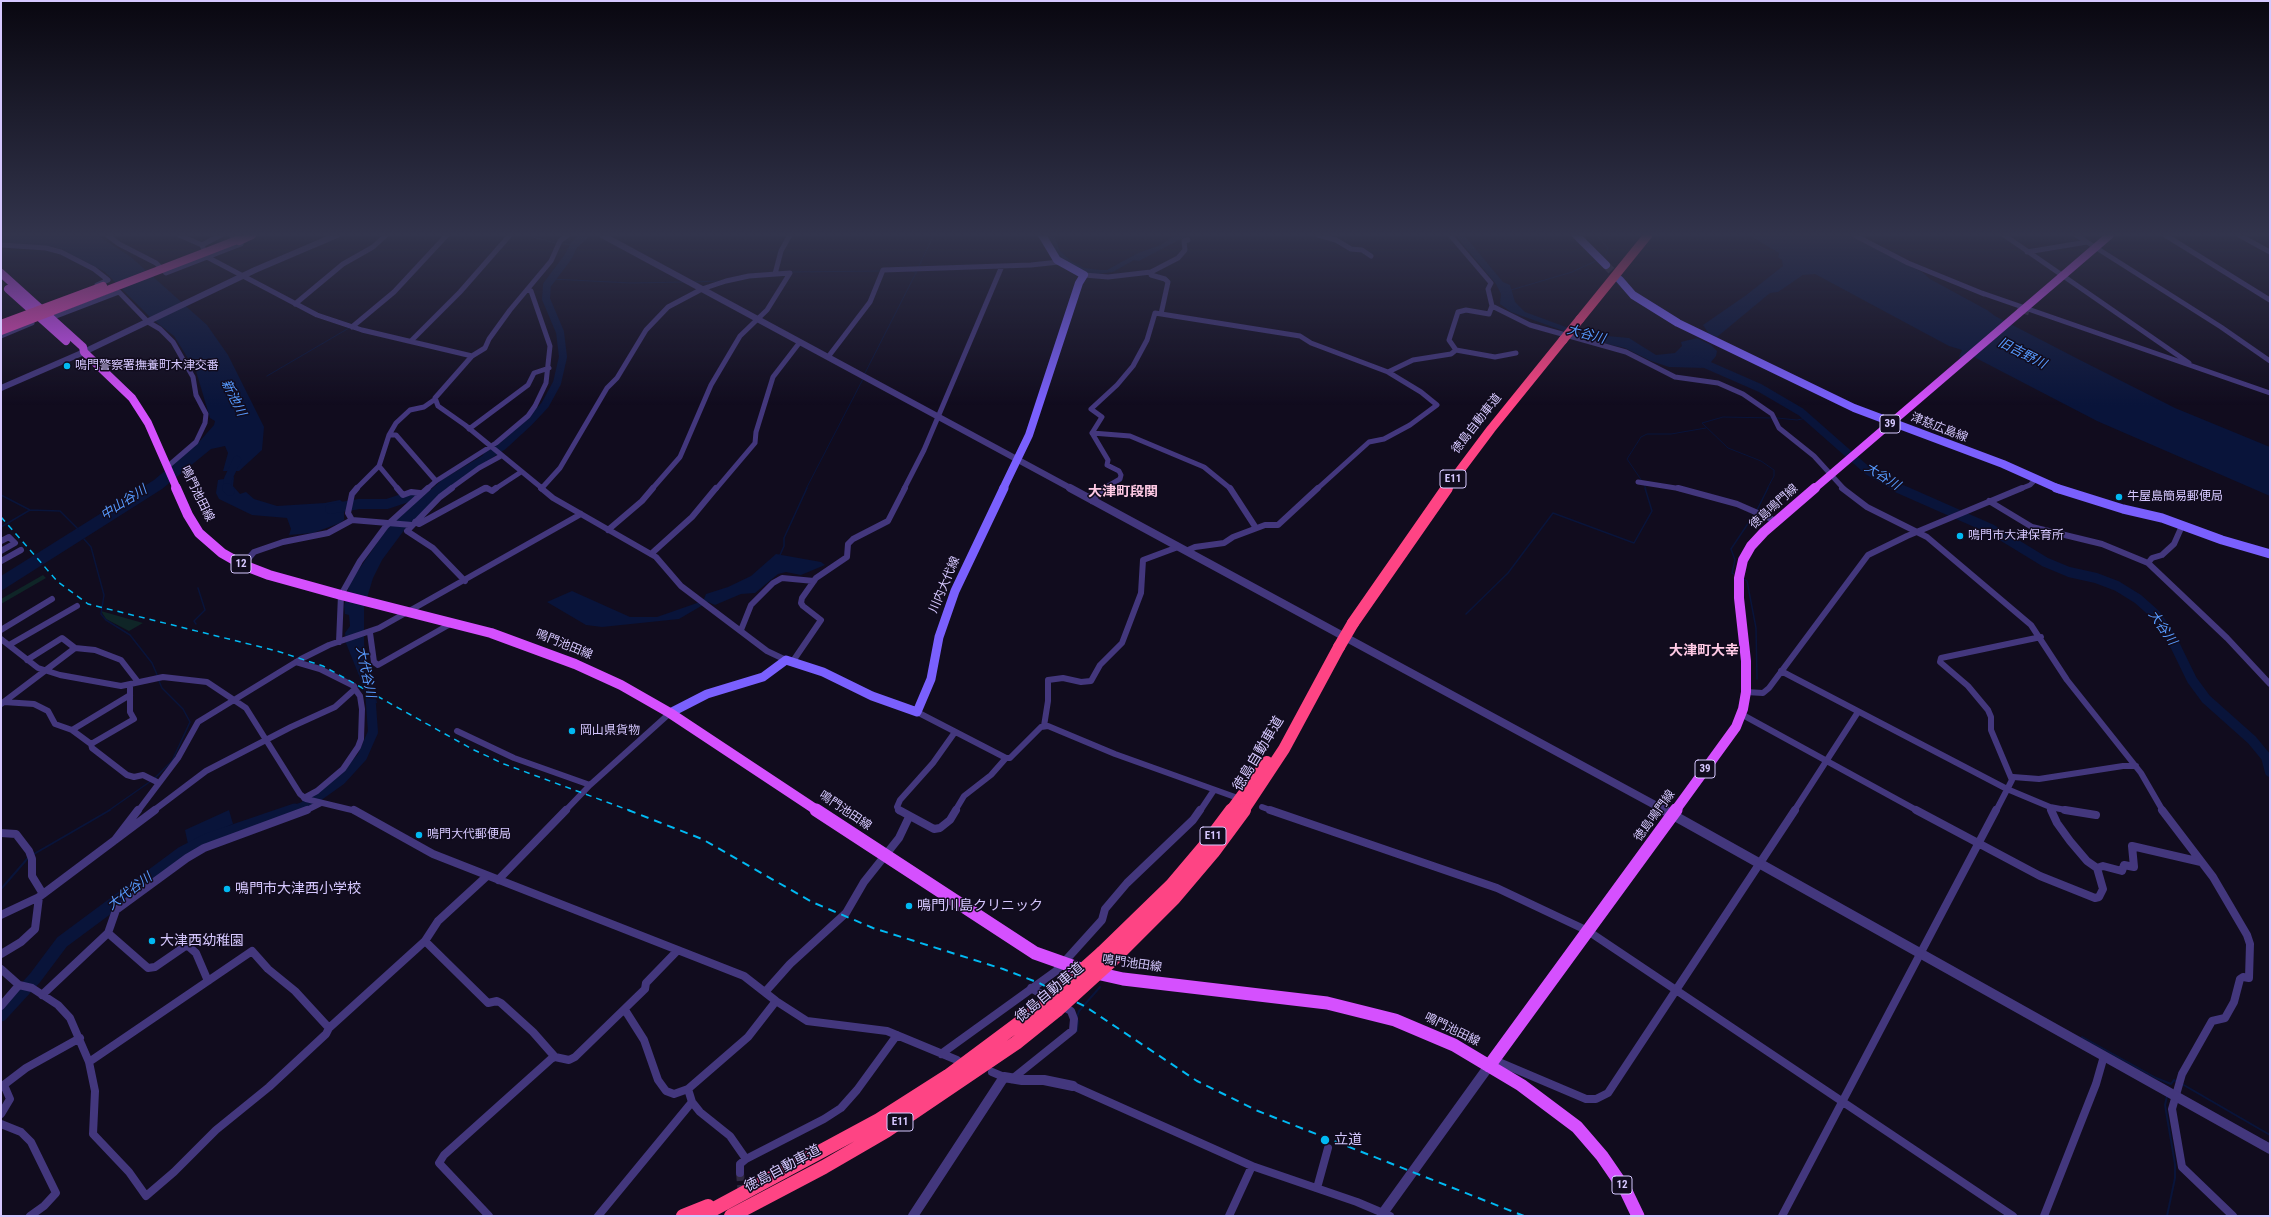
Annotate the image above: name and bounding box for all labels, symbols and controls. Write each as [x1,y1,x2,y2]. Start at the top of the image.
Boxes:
water label: 大谷川 [1565,322,1607,348]
water label: 旧吉野川 [1995,335,2049,373]
place label: 鳴門警察署撫養町木津交番 [75,359,219,373]
marker: 鳴門警察署撫養町木津交番 [62,361,72,371]
water label: 新池川 [217,377,249,419]
street label: 徳島自動車道 [1449,391,1505,457]
street label: 津慈広島線 [1908,411,1970,445]
road number: 39 [1880,415,1900,433]
water label: 大谷川 [1861,460,1903,494]
street label: 鳴門池田線 [177,464,217,524]
road number: E11 [1440,470,1466,488]
water label: 中山谷川 [98,482,150,524]
street label: 徳島鳴門線 [1747,482,1801,532]
district label: 大津町段関 [1088,484,1158,500]
place label: 牛屋島簡易郵便局 [2127,490,2223,504]
marker: 牛屋島簡易郵便局 [2114,492,2124,502]
place label: 鳴門市大津保育所 [1968,529,2064,543]
marker: 鳴門市大津保育所 [1955,531,1965,541]
road number: 12 [231,555,251,573]
street label: 川内大代線 [927,555,963,615]
water label: 大谷川 [2144,608,2180,648]
street label: 鳴門池田線 [533,627,595,663]
district label: 大津町大幸 [1669,643,1739,659]
water label: 大代谷川 [352,645,378,699]
street label: 徳島自動車道 [1230,714,1288,794]
place label: 岡山県貨物 [580,724,640,738]
marker: 岡山県貨物 [567,726,577,736]
road number: 39 [1695,760,1715,778]
street label: 徳島鳴門線 [1632,787,1678,845]
street label: 鳴門池田線 [816,788,874,834]
road number: E11 [1200,827,1226,845]
place label: 鳴門大代郵便局 [427,828,511,842]
marker: 鳴門大代郵便局 [414,830,424,840]
water label: 大代谷川 [105,870,155,914]
place label: 鳴門市大津西小学校 [235,881,361,897]
marker: 鳴門市大津西小学校 [222,884,232,894]
place label: 鳴門川島クリニック [917,898,1043,914]
marker: 鳴門川島クリニック [904,901,914,911]
place label: 大津西幼稚園 [160,933,244,949]
marker: 大津西幼稚園 [147,936,157,946]
street label: 鳴門池田線 [1101,953,1163,975]
street label: 徳島自動車道 [1012,960,1088,1026]
street label: 鳴門池田線 [1422,1010,1482,1050]
road number: E11 [887,1113,913,1131]
place label: 立道 [1334,1132,1362,1148]
marker: 立道 [1319,1134,1331,1146]
street label: 徳島自動車道 [742,1142,824,1196]
road number: 12 [1612,1176,1632,1194]

